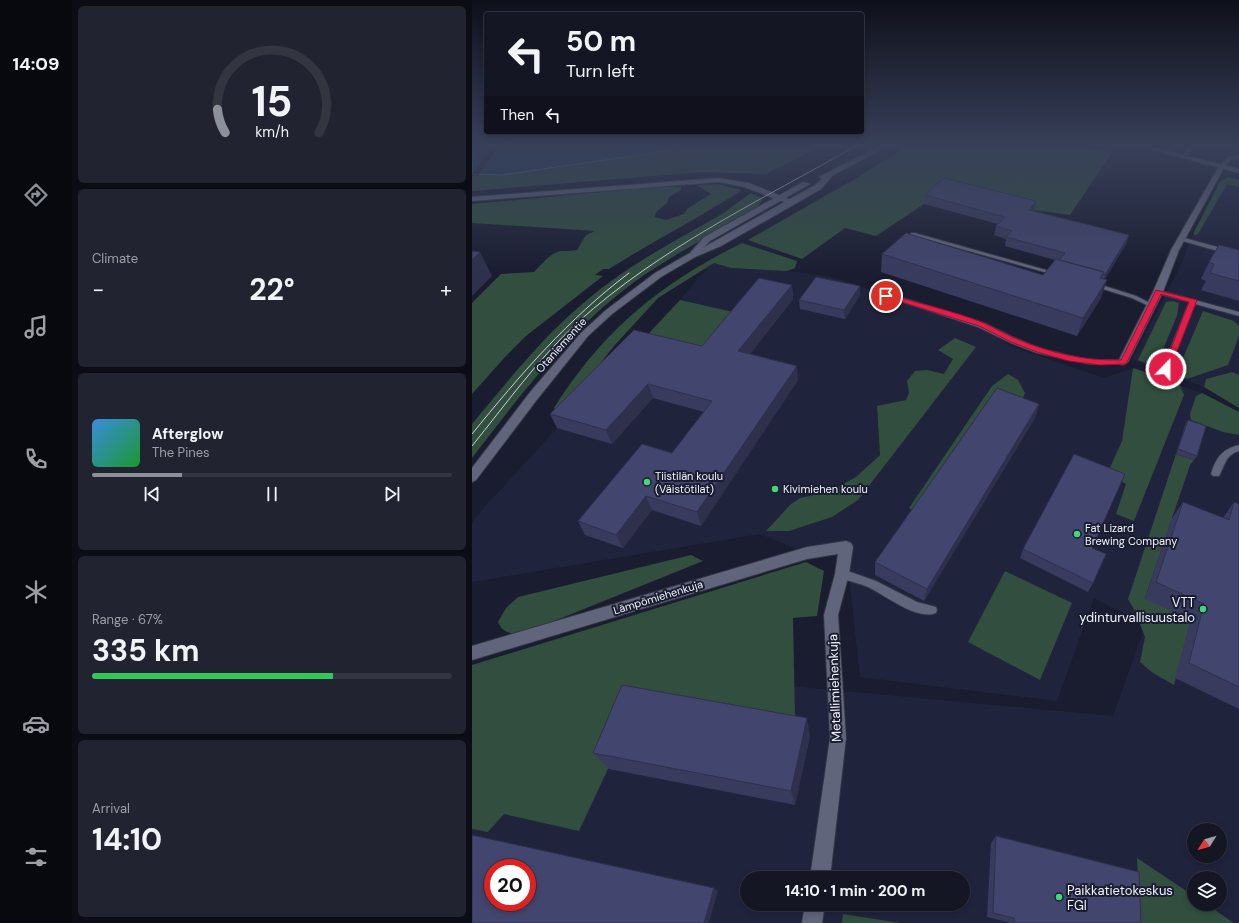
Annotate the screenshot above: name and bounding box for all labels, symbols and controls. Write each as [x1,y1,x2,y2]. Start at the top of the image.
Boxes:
text: 50 m [566,23,636,60]
icon: left [500,28,552,80]
text: 14:09 [13,52,59,76]
text: Turn left [566,59,635,83]
text: 15 [251,75,293,129]
icon: left [542,104,564,126]
text: Then [500,105,534,125]
text: km/h [255,122,289,140]
icon: directions [22,181,50,209]
text: Climate [92,250,138,267]
text: 22° [249,270,295,309]
text: − [92,275,104,304]
text: + [440,275,452,304]
pin [869,279,903,313]
icon: arrive [875,285,897,307]
icon: music [22,313,50,341]
street label: Otaniementie [533,314,589,376]
position arrow [1145,348,1187,390]
text: Afterglow [152,424,224,444]
text: The Pines [152,444,210,461]
icon: phone [22,445,50,473]
place label: Tiistilän koulu (Väistötilat) [655,469,723,496]
marker: Tiistilän koulu (Väistötilat) [642,477,652,487]
place label: Kivimiehen koulu [783,482,868,496]
icon: previous [141,483,163,505]
icon: pause [261,483,283,505]
icon: next [381,483,403,505]
marker: Kivimiehen koulu [770,484,780,494]
place label: Fat Lizard Brewing Company [1085,521,1177,548]
marker: Fat Lizard Brewing Company [1072,529,1082,539]
street label: Lämpömiehenkuja [611,577,705,617]
icon: climate [22,578,50,606]
place label: VTT ydinturvallisuustalo [1079,594,1195,626]
marker: VTT ydinturvallisuustalo [1198,604,1208,614]
text: Range · 67% [92,611,163,628]
text: 335 km [92,631,199,670]
street label: Metallimiehenkuja [824,634,845,742]
icon: car [22,710,50,738]
text: Arrival [92,800,130,817]
text: 14:10 [92,820,162,859]
north arrow [1187,823,1227,863]
map controls [1187,823,1227,911]
icon: filters [22,843,50,871]
speed limit sign: 20 [484,859,536,911]
button: layers [1187,871,1227,911]
text: 14:10 · 1 min · 200 m [785,881,925,901]
place label: Paikkatietokeskus FGI [1067,882,1173,914]
marker: Paikkatietokeskus FGI [1054,892,1064,902]

